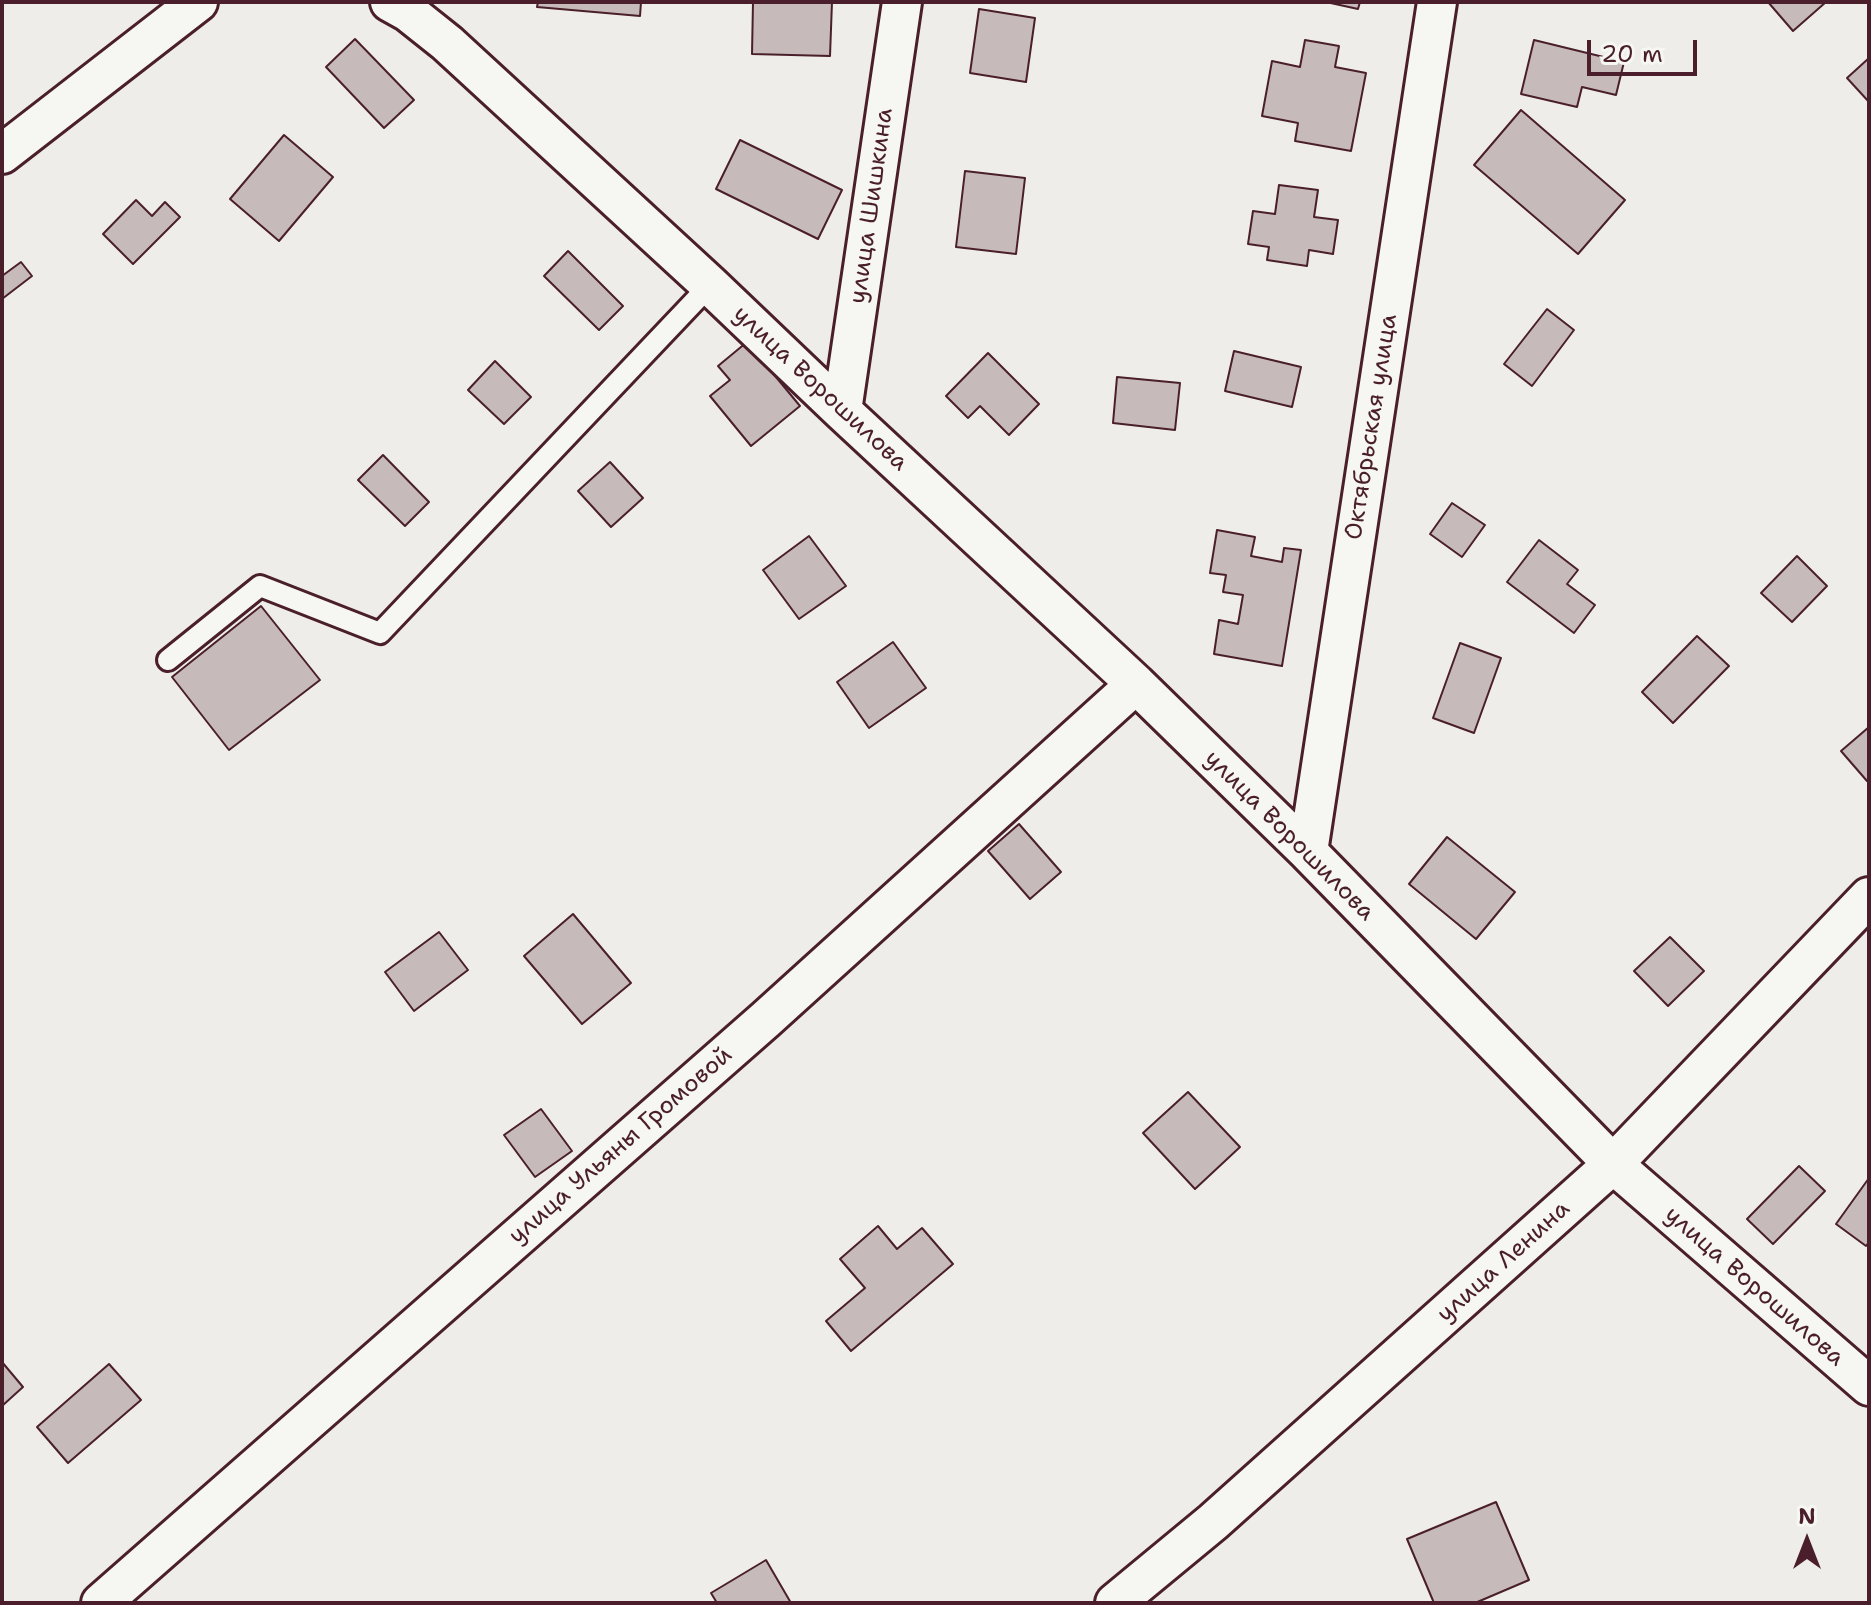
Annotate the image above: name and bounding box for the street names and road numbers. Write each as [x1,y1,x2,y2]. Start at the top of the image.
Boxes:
street label: улица Шишкина [844,106,900,306]
street label: улица Ворошилова [726,300,914,478]
street label: Октябрьская улица [1340,312,1404,542]
street label: улица Ворошилова [1198,745,1380,927]
street label: улица Ульяны Громовой [503,1041,739,1251]
street label: улица Ленина [1432,1195,1576,1329]
street label: улица Ворошилова [1658,1201,1850,1373]

